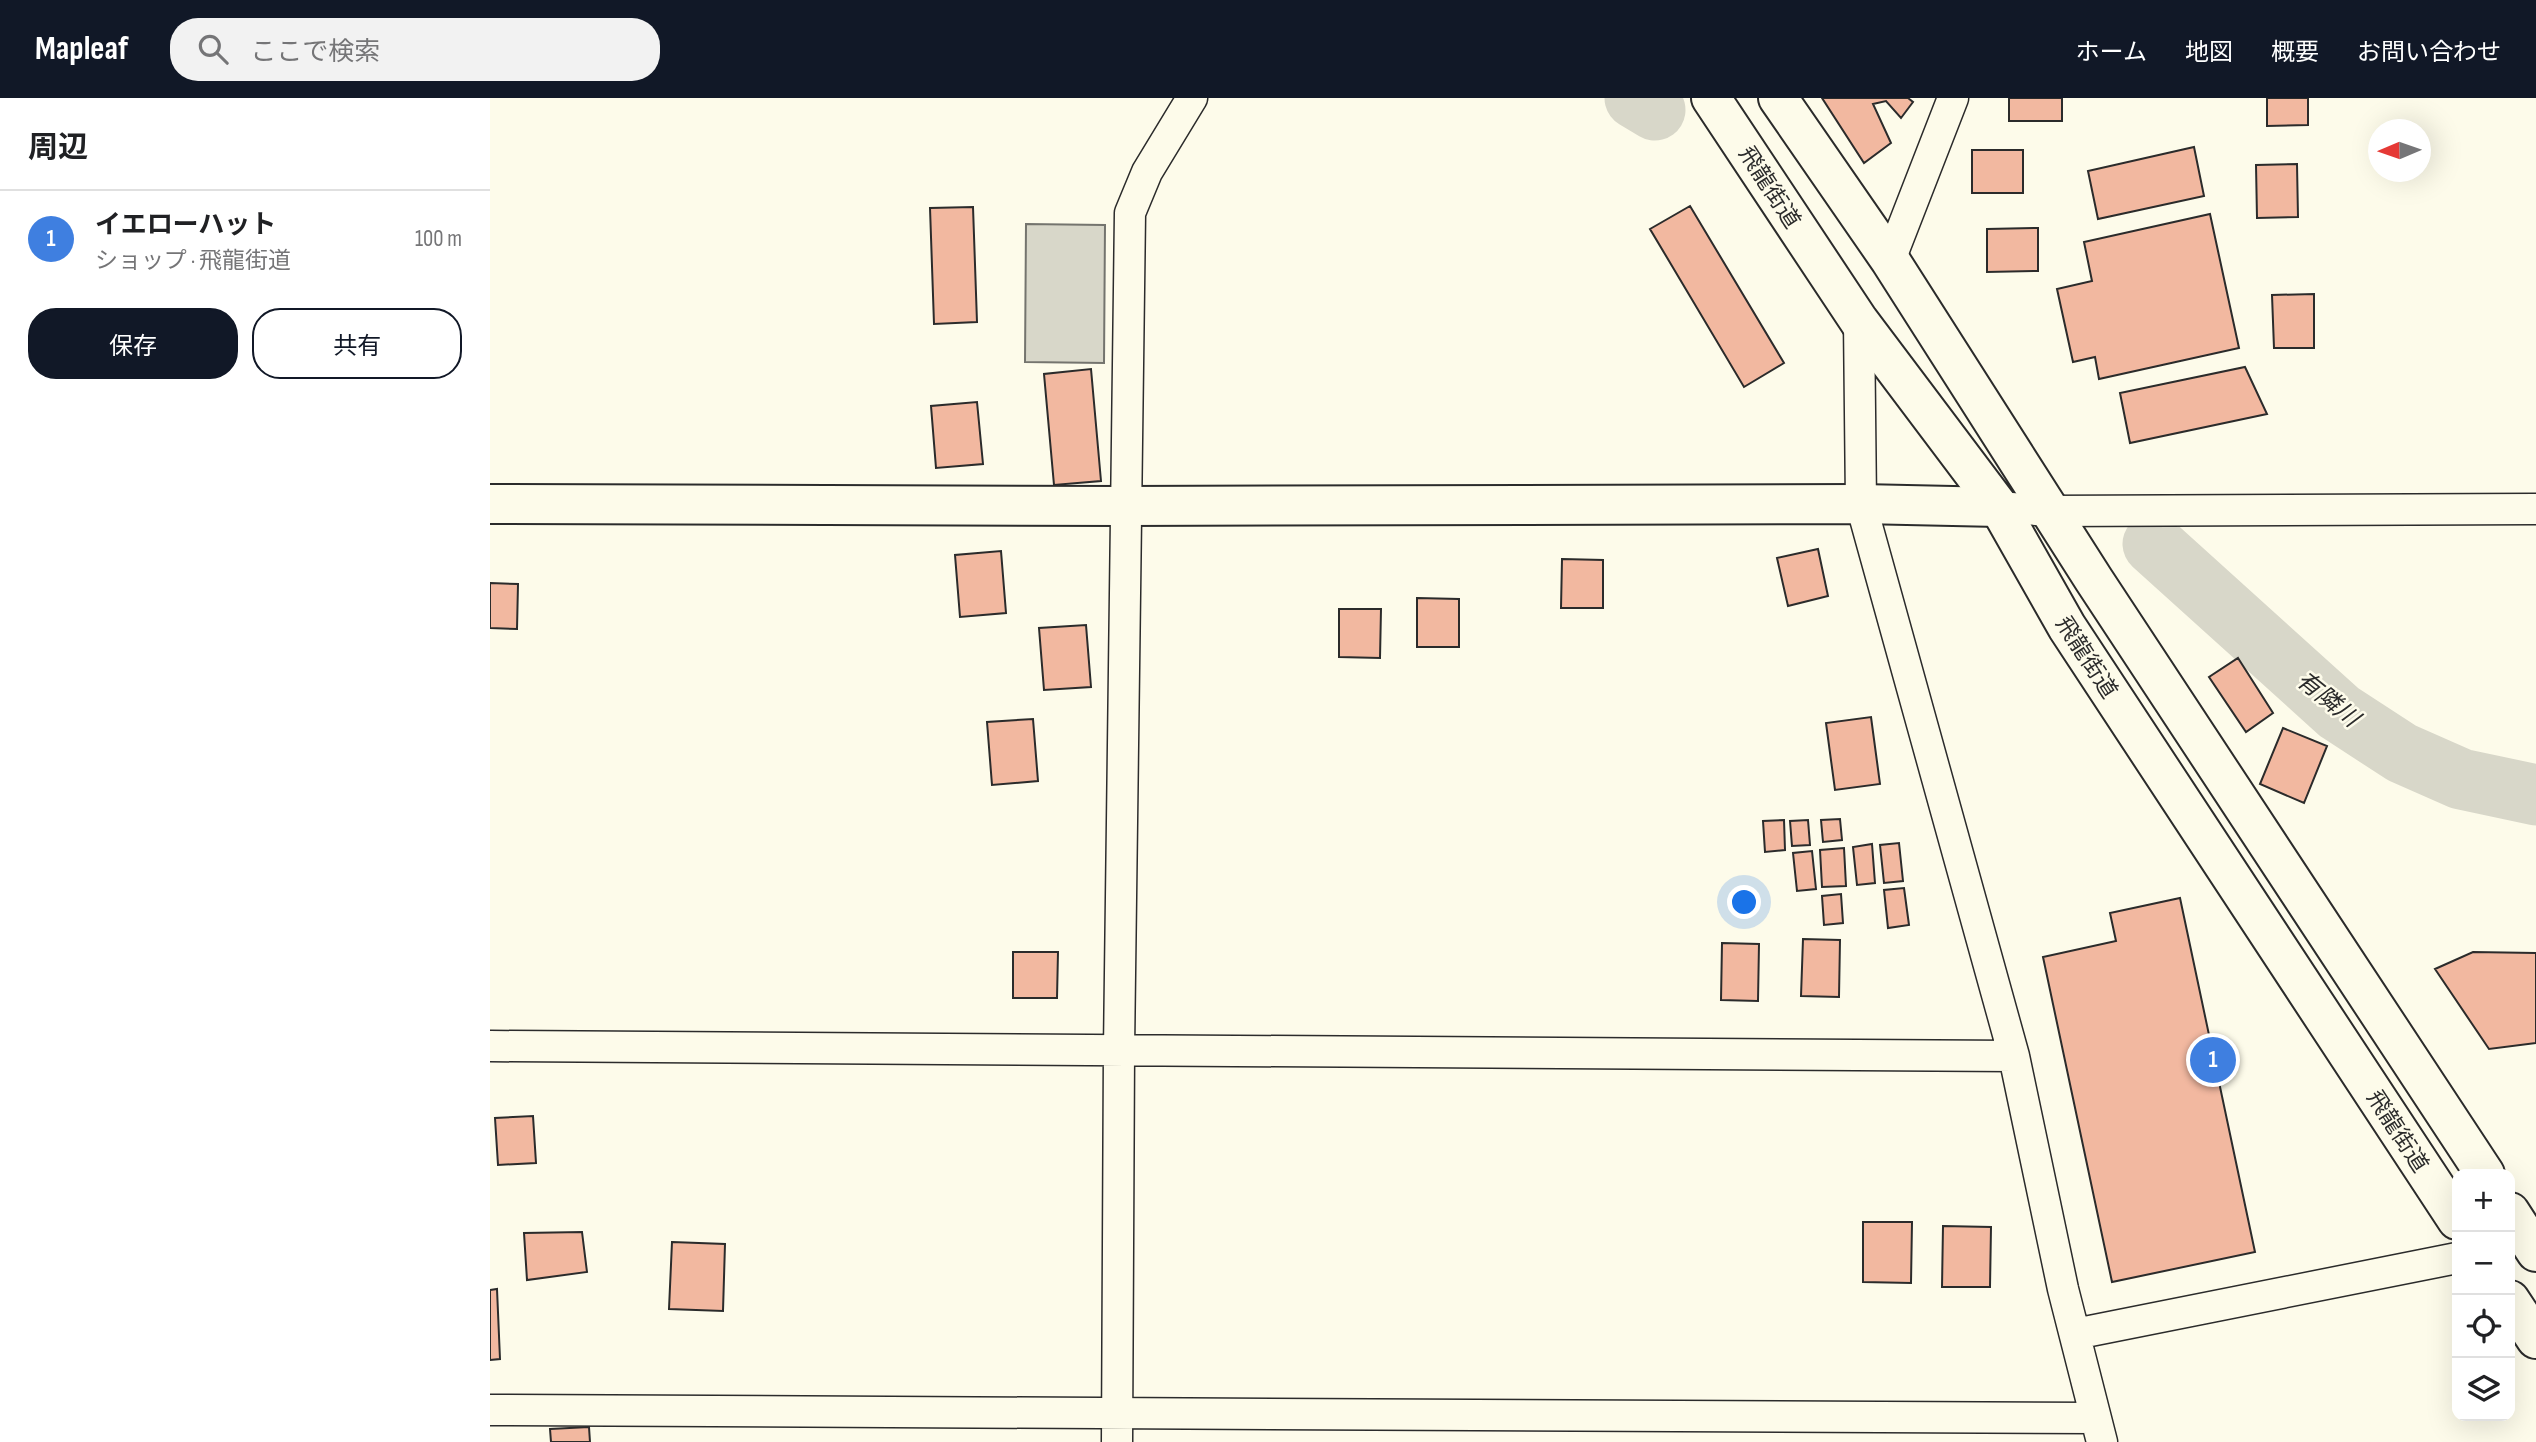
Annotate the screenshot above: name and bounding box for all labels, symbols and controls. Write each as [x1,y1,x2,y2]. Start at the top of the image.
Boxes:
search box [170,18,660,81]
text: Mapleaf [35,29,128,69]
icon: search [194,30,232,68]
text: ここで検索 [250,37,380,68]
text: ホーム [2076,38,2147,67]
text: 地図 [2185,38,2233,67]
text: 概要 [2271,38,2319,67]
text: お問い合わせ [2357,38,2501,67]
north arrow [2368,119,2431,182]
text: 周辺 [28,130,88,166]
street label: 飛龍街道 [1732,141,1806,234]
text: イエローハット [95,210,276,241]
text: 1 [46,225,56,253]
text: 100 m [415,225,462,253]
text: ショップ · 飛龍街道 [95,247,291,275]
button: 保存 [28,308,238,379]
button: 共有 [252,308,462,379]
street label: 飛龍街道 [2049,611,2123,704]
water label: 有隣川 [2291,665,2367,735]
your location [1727,885,1761,919]
pin: 1 [2190,1034,2236,1086]
street label: 飛龍街道 [2360,1085,2434,1178]
map controls [2452,1169,2515,1421]
button: + [2452,1169,2515,1232]
button: − [2452,1232,2515,1295]
button: locate [2452,1295,2515,1358]
button: layers [2452,1358,2515,1421]

